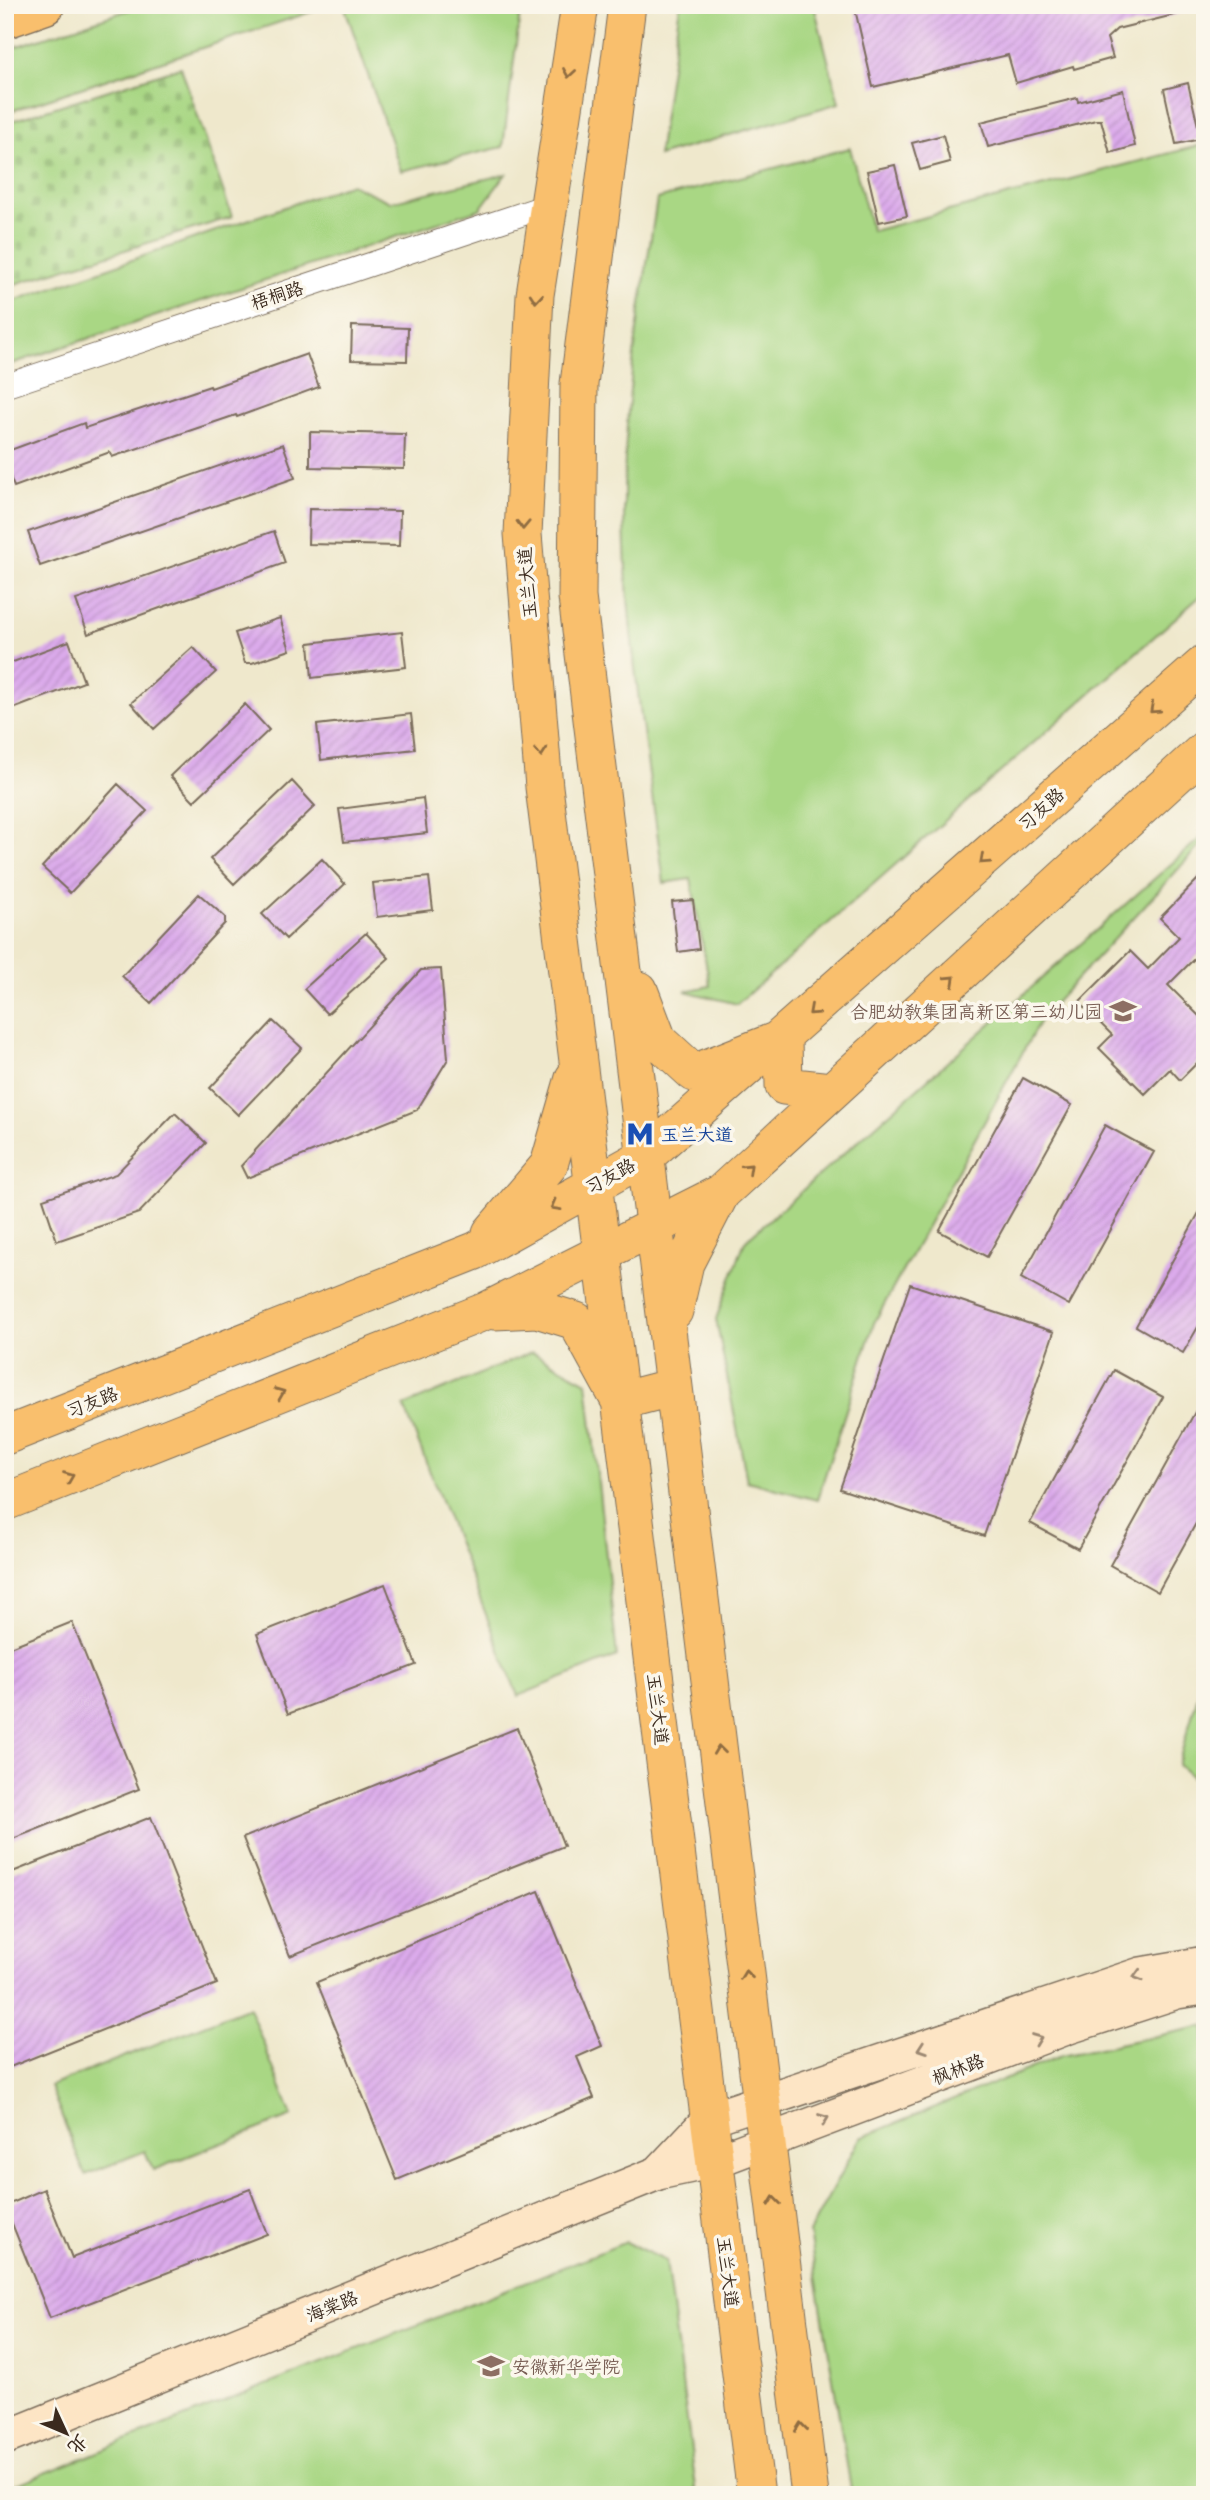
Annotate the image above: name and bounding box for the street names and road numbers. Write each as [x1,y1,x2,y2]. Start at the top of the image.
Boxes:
street label: 梧桐路 [248,276,306,314]
street label: 玉兰大道 [512,546,542,620]
street label: 习友路 [1013,782,1069,836]
street label: 习友路 [581,1153,639,1199]
street label: 习友路 [63,1381,121,1423]
street label: 玉兰大道 [642,1672,674,1746]
street label: 枫林路 [929,2049,987,2089]
street label: 玉兰大道 [712,2235,744,2309]
street label: 海棠路 [303,2285,361,2327]

